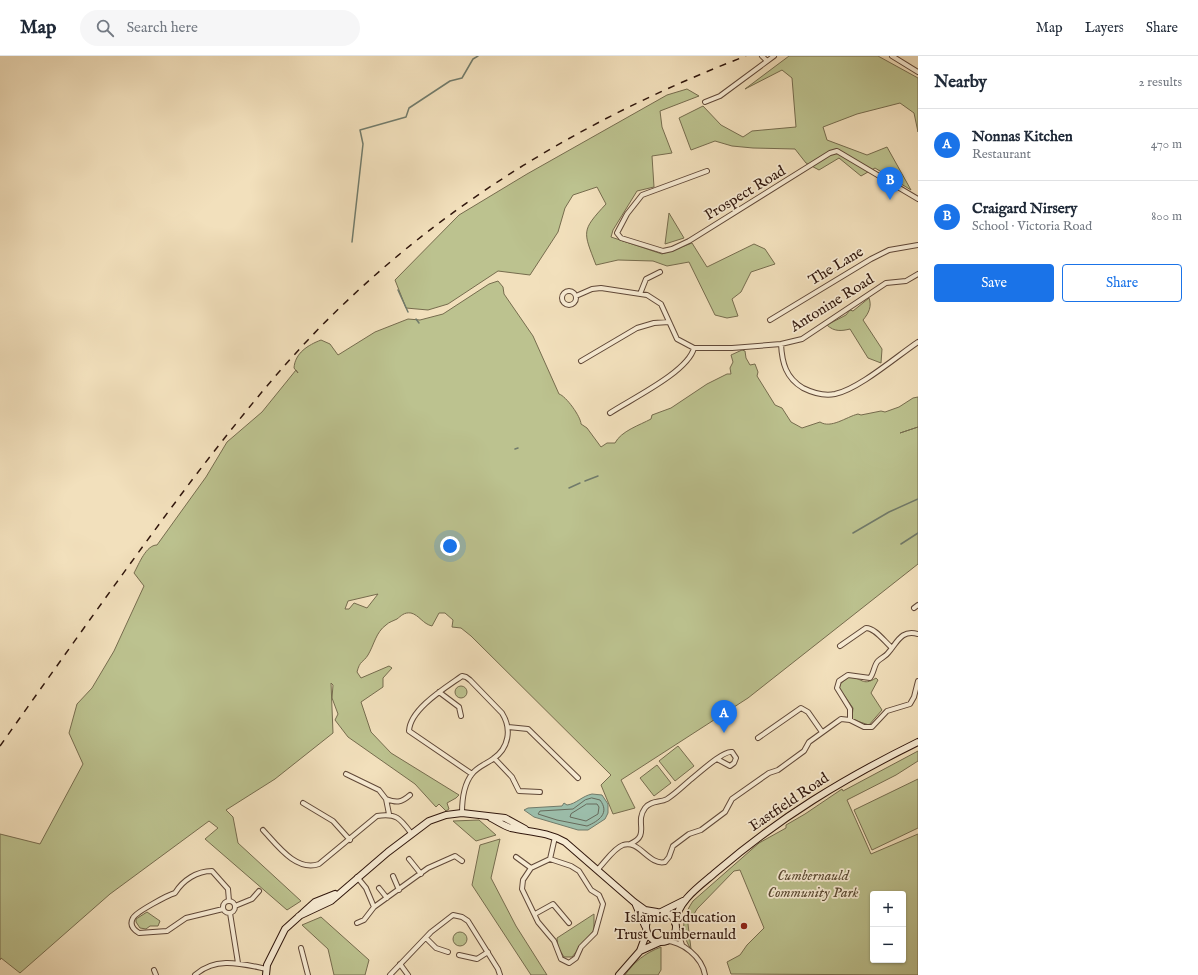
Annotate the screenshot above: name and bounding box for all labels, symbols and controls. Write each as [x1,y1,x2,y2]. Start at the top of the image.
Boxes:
search box [80,10,360,46]
text: Map [20,16,56,40]
icon: search [94,17,116,39]
text: Search here [126,18,198,37]
text: Map [1036,19,1063,37]
text: Layers [1085,19,1124,37]
text: Share [1146,19,1178,37]
text: Nearby [934,72,987,93]
text: 2 results [1138,74,1182,91]
text: Nonnas Kitchen [972,127,1073,146]
text: A [943,136,951,153]
text: 470 m [1151,136,1182,153]
text: Restaurant [972,146,1031,163]
street label: Prospect Road [701,161,790,225]
pin: B [877,167,903,200]
text: Craigard Nirsery [972,199,1077,218]
text: B [943,208,951,225]
text: 800 m [1151,208,1182,225]
text: School · Victoria Road [972,218,1092,235]
street label: The Lane [805,242,867,290]
button: Save [934,264,1054,302]
button: Share [1062,264,1182,302]
street label: Antonine Road [786,269,878,337]
your location [440,536,460,556]
pin: A [711,700,737,733]
street label: Eastfield Road [745,768,833,836]
park label: Cumbernauld Community Park [767,866,859,902]
map controls [870,891,906,963]
button: + [870,891,906,927]
place label: Islamic Education Trust Cumbernauld [614,908,737,944]
marker: Islamic Education Trust Cumbernauld [739,921,749,931]
button: − [870,927,906,963]

